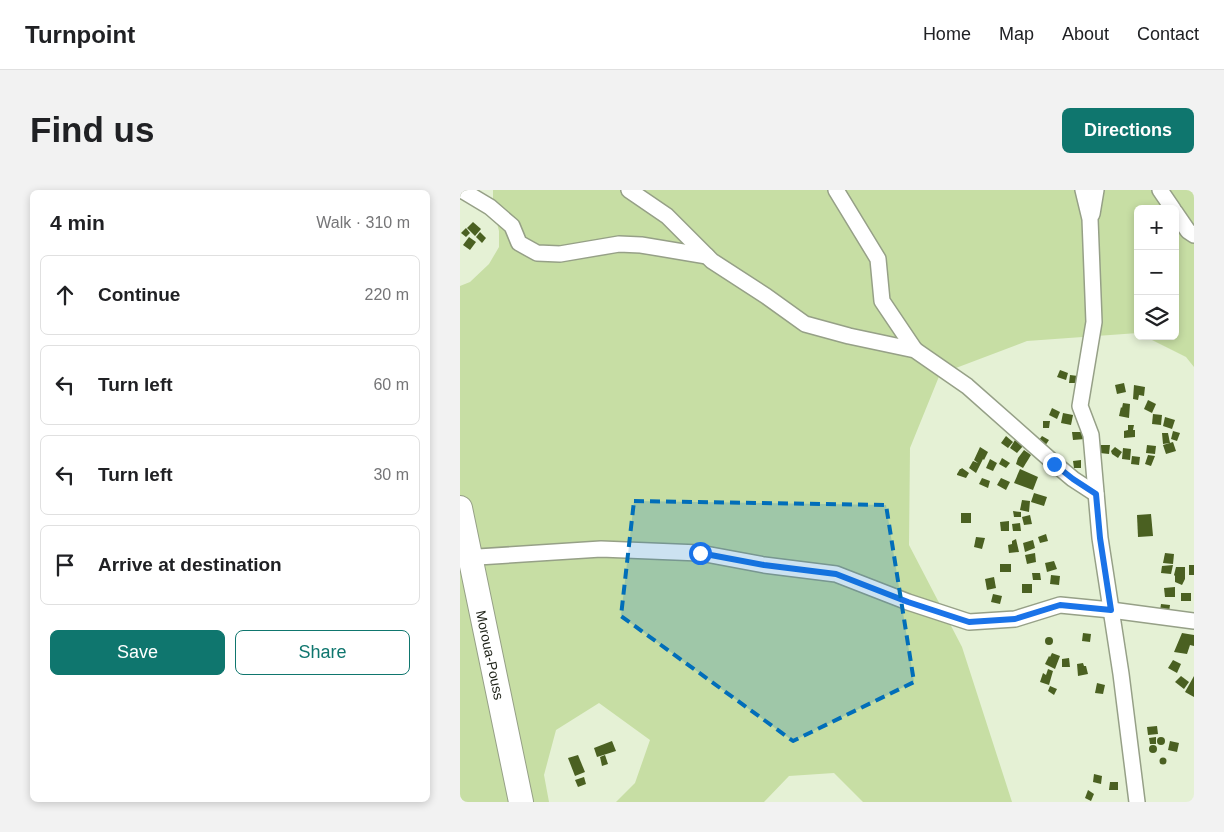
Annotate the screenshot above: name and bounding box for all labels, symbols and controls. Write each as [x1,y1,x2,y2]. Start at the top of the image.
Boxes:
text: Turnpoint [25,21,135,48]
text: Home [923,24,971,44]
text: Map [999,24,1034,44]
text: About [1062,24,1109,44]
text: Contact [1137,24,1199,44]
button: Directions [1062,108,1194,153]
text: Find us [30,110,154,149]
map controls [1134,205,1179,340]
button: + [1134,205,1179,250]
text: 4 min [50,211,105,234]
text: Walk · 310 m [316,214,410,231]
button: − [1134,250,1179,295]
icon: ahead [51,281,79,309]
text: Continue [98,284,180,305]
text: 220 m [365,286,409,303]
button: layers [1134,295,1179,340]
icon: left [51,371,79,399]
text: Turn left [98,374,173,395]
text: 60 m [373,376,409,393]
route end [1043,453,1066,476]
icon: left [51,461,79,489]
text: Turn left [98,464,173,485]
text: 30 m [373,466,409,483]
route start [689,542,712,565]
icon: arrive [51,551,79,579]
text: Arrive at destination [98,554,282,575]
street label: Moroua-Pouss [473,609,507,701]
button: Save [50,630,225,675]
button: Share [235,630,410,675]

